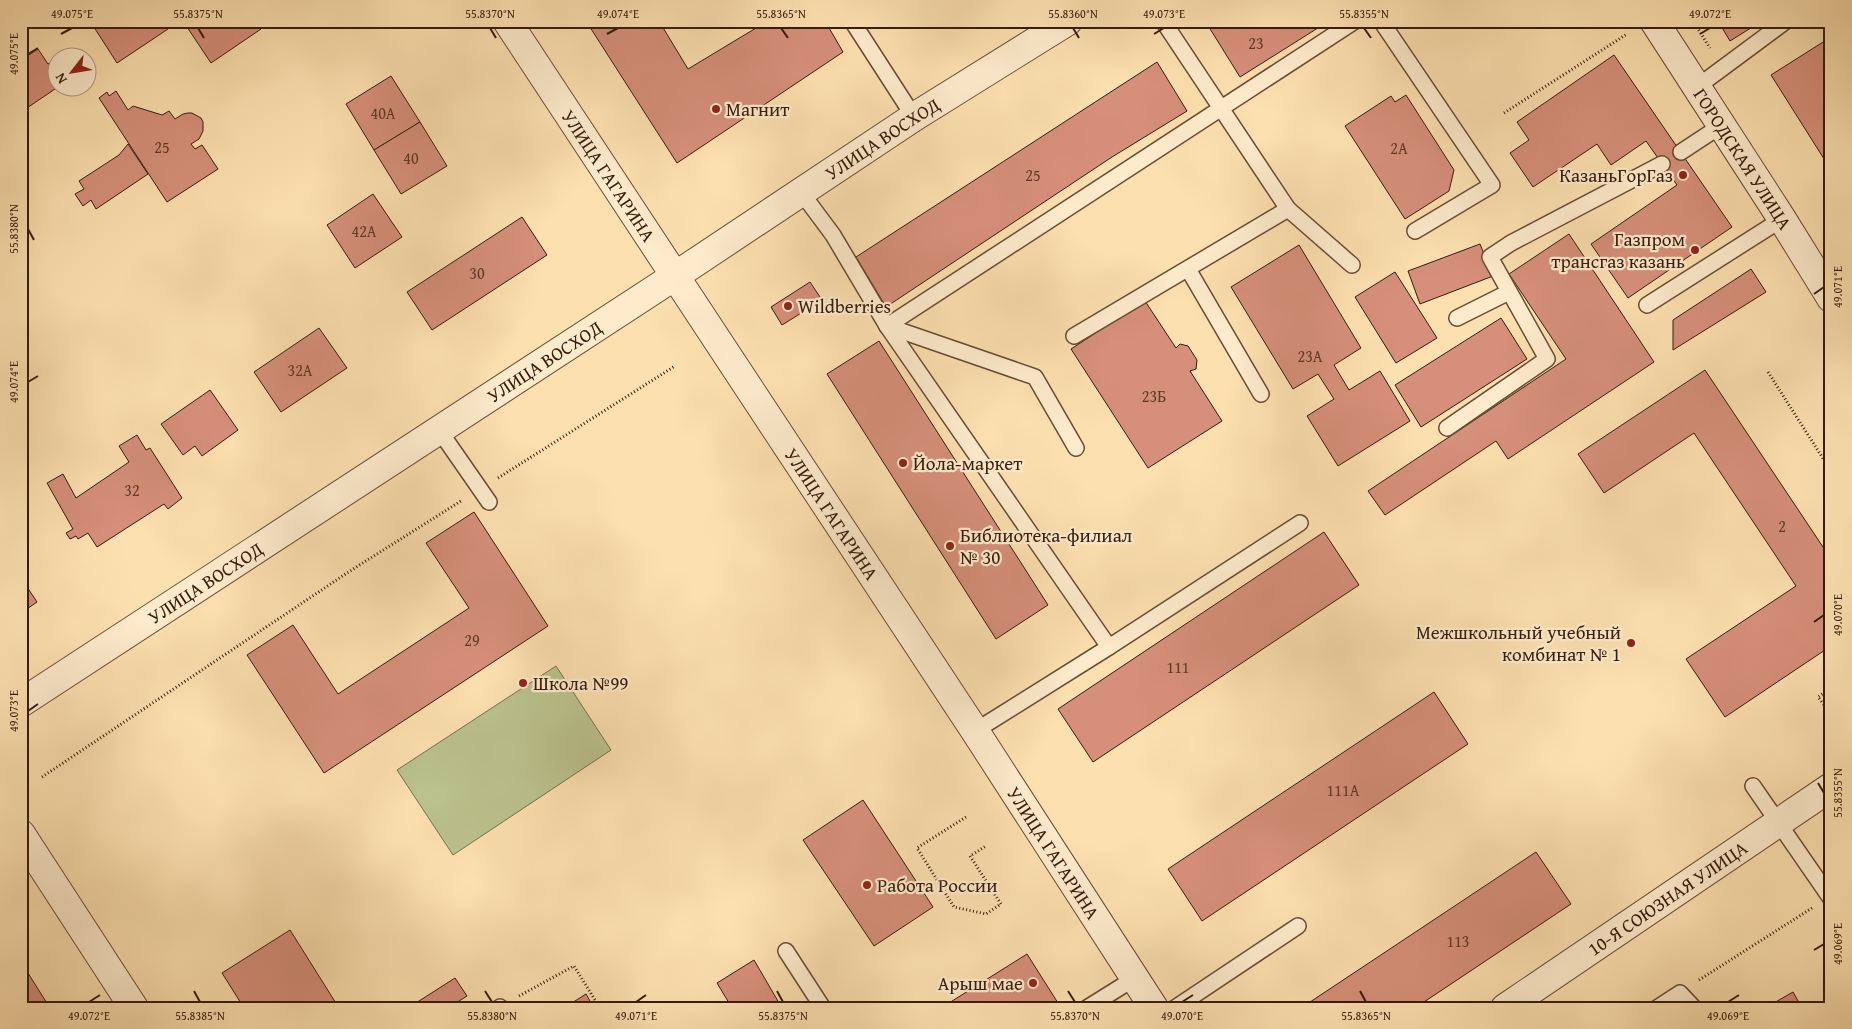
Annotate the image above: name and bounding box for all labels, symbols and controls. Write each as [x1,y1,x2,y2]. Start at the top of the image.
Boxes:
text: 49.075°E [51,5,93,22]
text: 55.8375°N [173,5,223,22]
text: 55.8370°N [465,5,515,22]
text: 49.074°E [597,5,639,22]
text: 55.8365°N [756,5,806,22]
text: 55.8360°N [1048,5,1098,22]
text: 49.073°E [1143,5,1185,22]
text: 55.8355°N [1339,5,1389,22]
text: 49.072°E [1689,5,1731,22]
house number: 23 [1248,31,1264,55]
text: 49.075°E [5,33,22,75]
north arrow [48,48,98,98]
text: N [50,69,72,88]
street label: ГОРОДСКАЯ УЛИЦА [1687,82,1799,235]
street label: УЛИЦА ВОСХОД [819,90,945,187]
place label: Магнит [726,95,790,123]
house number: 40А [370,101,396,125]
marker: Магнит [710,103,722,115]
street label: УЛИЦА ГАГАРИНА [555,104,663,248]
house number: 25 [154,135,170,159]
house number: 2А [1390,136,1408,160]
house number: 40 [403,146,419,170]
place label: КазаньГорГаз [1559,161,1673,189]
house number: 25 [1025,163,1041,187]
marker: КазаньГорГаз [1677,169,1689,181]
text: 55.8380°N [5,204,22,254]
house number: 42А [351,219,377,243]
place label: Газпром трансгаз казань [1551,225,1685,275]
marker: Газпром трансгаз казань [1689,244,1701,256]
house number: 30 [469,261,485,285]
text: 49.071°E [1829,266,1846,308]
place label: Wildberries [798,292,891,320]
marker: Wildberries [782,300,794,312]
street label: УЛИЦА ВОСХОД [481,313,607,409]
house number: 23А [1297,344,1323,368]
house number: 32А [287,358,313,382]
text: 49.074°E [5,361,22,403]
house number: 23Б [1142,384,1166,408]
street label: УЛИЦА ГАГАРИНА [778,442,886,586]
place label: Йола-маркет [913,449,1023,477]
marker: Йола-маркет [897,457,909,469]
house number: 32 [124,478,140,502]
house number: 2 [1778,514,1786,538]
place label: Библиотека-филиал № 30 [960,521,1132,571]
street label: УЛИЦА ВОСХОД [142,535,268,631]
marker: Библиотека-филиал № 30 [944,540,956,552]
text: 49.070°E [1829,594,1846,636]
place label: Межшкольный учебный комбинат № 1 [1416,618,1621,668]
house number: 29 [464,628,480,652]
marker: Межшкольный учебный комбинат № 1 [1625,637,1637,649]
house number: 111 [1166,655,1190,679]
place label: Школа №99 [533,669,628,697]
marker: Школа №99 [517,677,529,689]
text: 49.073°E [5,690,22,732]
text: 55.8355°N [1829,768,1846,818]
house number: 111А [1327,778,1360,802]
street label: УЛИЦА ГАГАРИНА [1000,781,1107,925]
street label: 10-Я СОЮЗНАЯ УЛИЦА [1582,833,1753,962]
place label: Работа России [877,871,997,899]
marker: Работа России [861,879,873,891]
text: 49.069°E [1829,923,1846,965]
house number: 113 [1446,929,1470,953]
place label: Арыш мае [938,969,1023,997]
marker: Арыш мае [1027,977,1039,989]
text: 49.072°E [68,1007,110,1024]
text: 55.8385°N [175,1007,225,1024]
text: 55.8380°N [467,1007,517,1024]
text: 49.071°E [615,1007,657,1024]
text: 55.8375°N [758,1007,808,1024]
text: 55.8370°N [1050,1007,1100,1024]
text: 49.070°E [1161,1007,1203,1024]
text: 55.8365°N [1341,1007,1391,1024]
text: 49.069°E [1707,1007,1749,1024]

